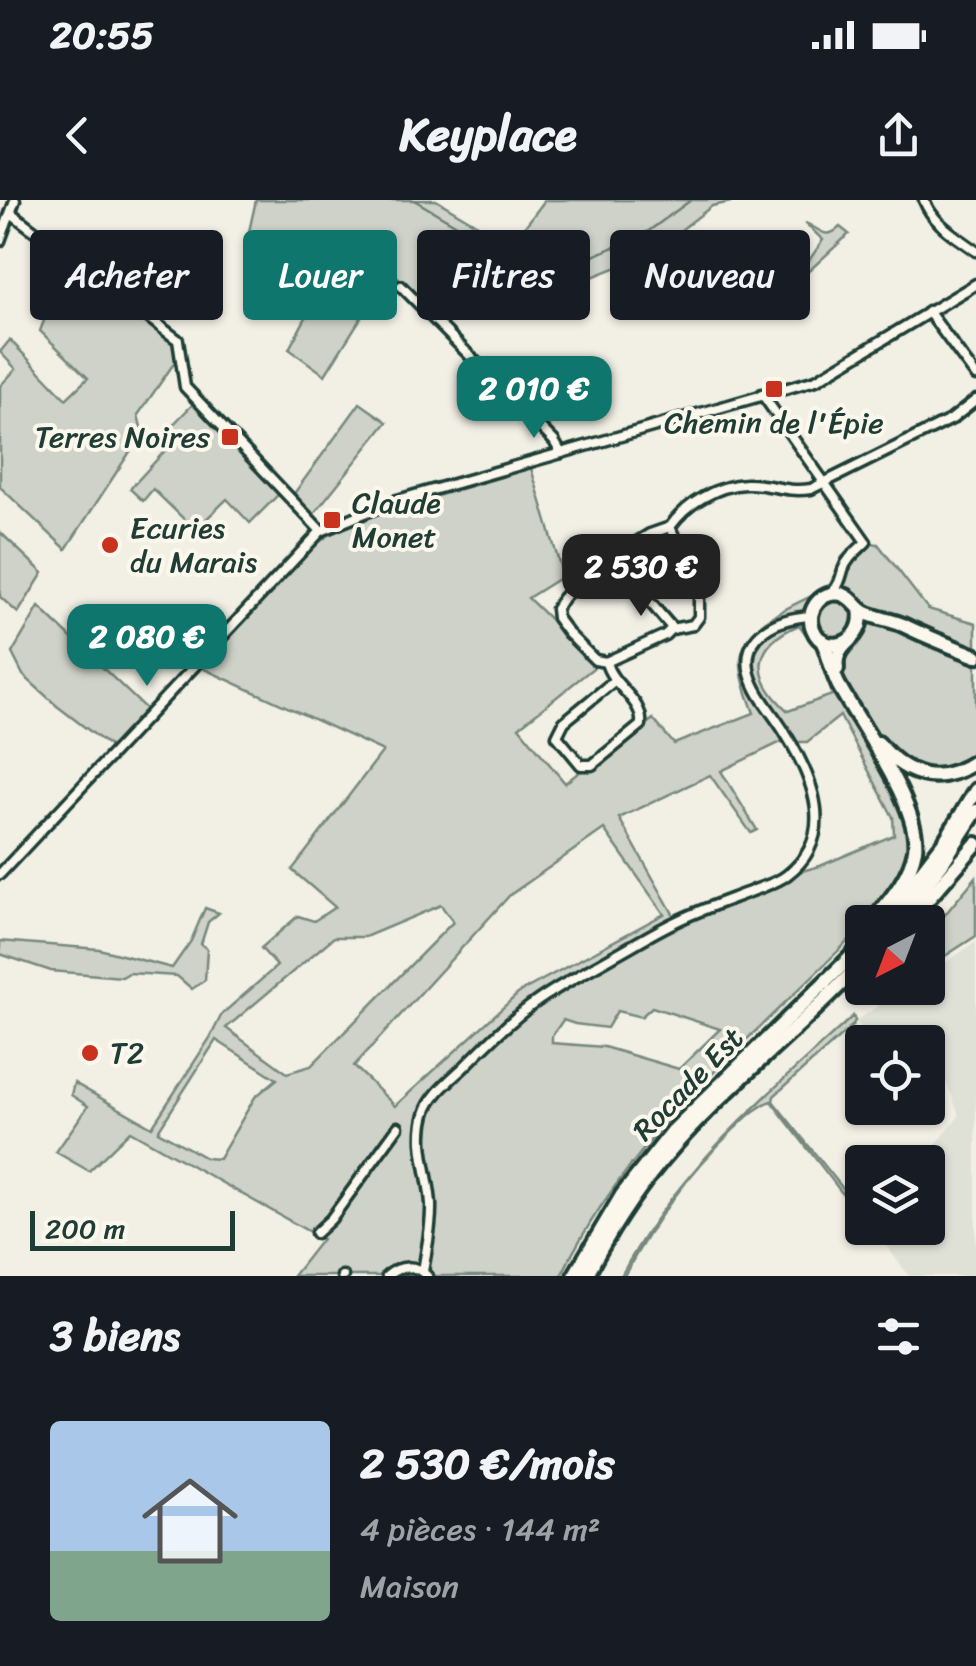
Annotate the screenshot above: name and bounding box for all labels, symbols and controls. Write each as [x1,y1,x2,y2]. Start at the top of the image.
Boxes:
text: 20:55 [50,2,154,69]
text: Keyplace [399,95,577,175]
icon: back [50,108,105,163]
icon: share [871,108,926,163]
chip: Acheter [30,230,223,320]
chip: Louer [243,230,397,320]
chip: Filtres [417,230,590,320]
chip: Nouveau [610,230,810,320]
pin: 2 010 € [442,356,626,441]
text: 2 010 € [479,360,589,417]
marker: Chemin de l'Épie [763,378,785,400]
place label: Chemin de l'Épie [664,396,884,450]
place label: Terres Noires [35,410,210,464]
marker: Terres Noires [219,426,241,448]
place label: Claude Monet [352,476,441,564]
place label: Ecuries du Marais [130,501,258,589]
marker: Claude Monet [321,509,343,531]
marker: Ecuries du Marais [99,534,121,556]
pin: 2 530 € [549,534,733,619]
text: 2 530 € [584,538,698,595]
pin: 2 080 € [55,604,239,689]
text: 2 080 € [89,608,205,665]
north arrow [845,905,945,1005]
map controls [845,905,945,1245]
street label: Rocade Est [619,1014,757,1154]
button: locate [845,1025,945,1125]
place label: T2 [110,1026,144,1080]
marker: T2 [79,1042,101,1064]
button: layers [845,1145,945,1245]
text: 200 m [45,1204,125,1253]
scale bar [30,1206,235,1250]
text: 3 biens [50,1299,180,1373]
icon: filters [871,1309,926,1364]
text: 2 530 €/mois [360,1427,615,1501]
icon: home [130,1461,250,1581]
text: 4 pièces · 144 m² [360,1501,600,1558]
text: Maison [360,1558,459,1615]

